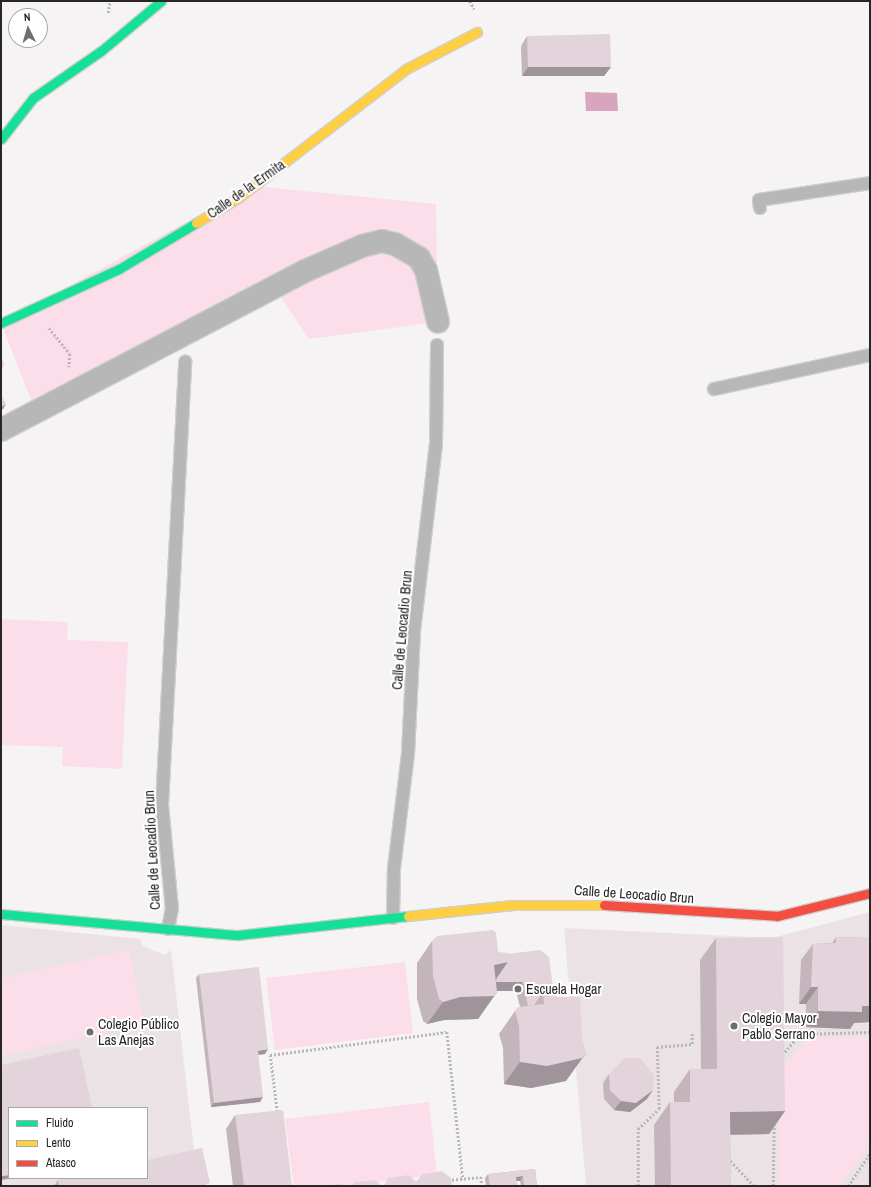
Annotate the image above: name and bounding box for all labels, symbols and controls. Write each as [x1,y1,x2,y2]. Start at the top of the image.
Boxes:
north arrow [8,8,48,48]
text: N [23,10,31,24]
street label: Calle de la Ermita [204,156,288,222]
street label: Calle de Leocadio Brun [388,570,416,690]
street label: Calle de Leocadio Brun [140,790,164,910]
street label: Calle de Leocadio Brun [574,881,694,907]
place label: Escuela Hogar [526,981,601,997]
marker: Escuela Hogar [513,984,523,994]
place label: Colegio Mayor Pablo Serrano [742,1010,817,1042]
place label: Colegio Público Las Anejas [98,1016,179,1048]
marker: Colegio Mayor Pablo Serrano [729,1021,739,1031]
marker: Colegio Público Las Anejas [85,1027,95,1037]
legend [8,1107,148,1179]
text: Fluido [46,1115,73,1131]
text: Lento [46,1135,71,1151]
text: Atasco [46,1155,76,1171]

